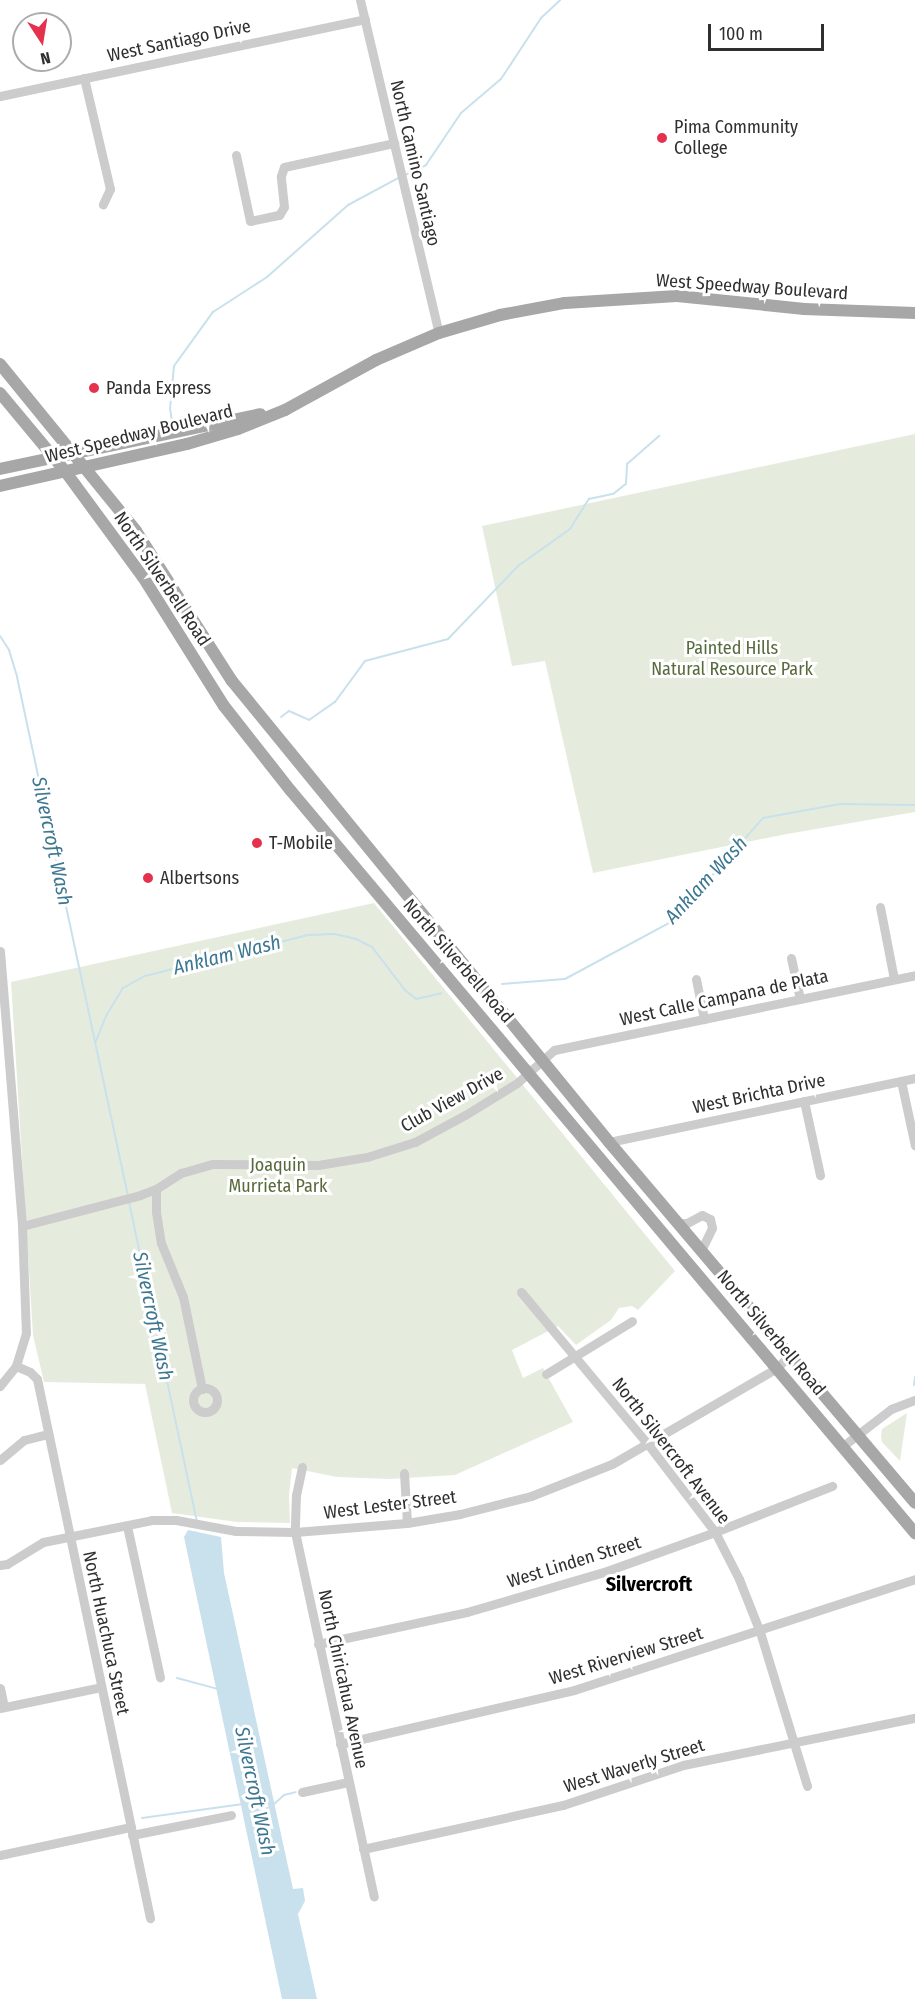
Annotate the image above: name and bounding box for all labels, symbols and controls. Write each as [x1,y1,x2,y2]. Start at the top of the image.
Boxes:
north arrow [12,12,72,72]
scale bar [711,12,826,50]
street label: West Santiago Drive [105,15,253,67]
text: 100 m [719,23,763,45]
text: N [39,48,52,68]
street label: North Camino Santiago [385,78,445,248]
place label: Pima Community College [674,117,798,160]
marker: Pima Community College [655,131,669,145]
street label: West Speedway Boulevard [655,270,849,304]
place label: Panda Express [106,377,211,399]
marker: Panda Express [87,381,101,395]
street label: West Speedway Boulevard [43,400,235,468]
street label: North Silverbell Road [109,508,215,650]
park label: Painted Hills Natural Resource Park [651,638,813,680]
water label: Silvercroft Wash [27,775,77,907]
place label: T-Mobile [269,832,333,854]
water label: Anklam Wash [660,832,752,928]
marker: T-Mobile [250,836,264,850]
place label: Albertsons [160,867,239,889]
marker: Albertsons [141,871,155,885]
street label: North Silverbell Road [398,895,518,1027]
water label: Anklam Wash [171,930,283,980]
street label: West Calle Campana de Plata [618,965,830,1031]
street label: Club View Drive [397,1063,507,1137]
street label: West Brichta Drive [691,1069,827,1119]
park label: Joaquin Murrieta Park [229,1155,327,1198]
water label: Silvercroft Wash [128,1250,178,1382]
street label: North Silverbell Road [712,1266,830,1400]
street label: North Silvercroft Avenue [607,1374,735,1528]
street label: West Lester Street [322,1486,458,1524]
street label: West Linden Street [505,1531,643,1593]
street label: North Huachuca Street [78,1549,134,1717]
district label: Silvercroft [606,1572,692,1596]
street label: North Chiricahua Avenue [313,1588,373,1770]
street label: West Riverview Street [547,1622,705,1690]
water label: Silvercroft Wash [230,1725,280,1857]
street label: West Waverly Street [561,1734,707,1798]

